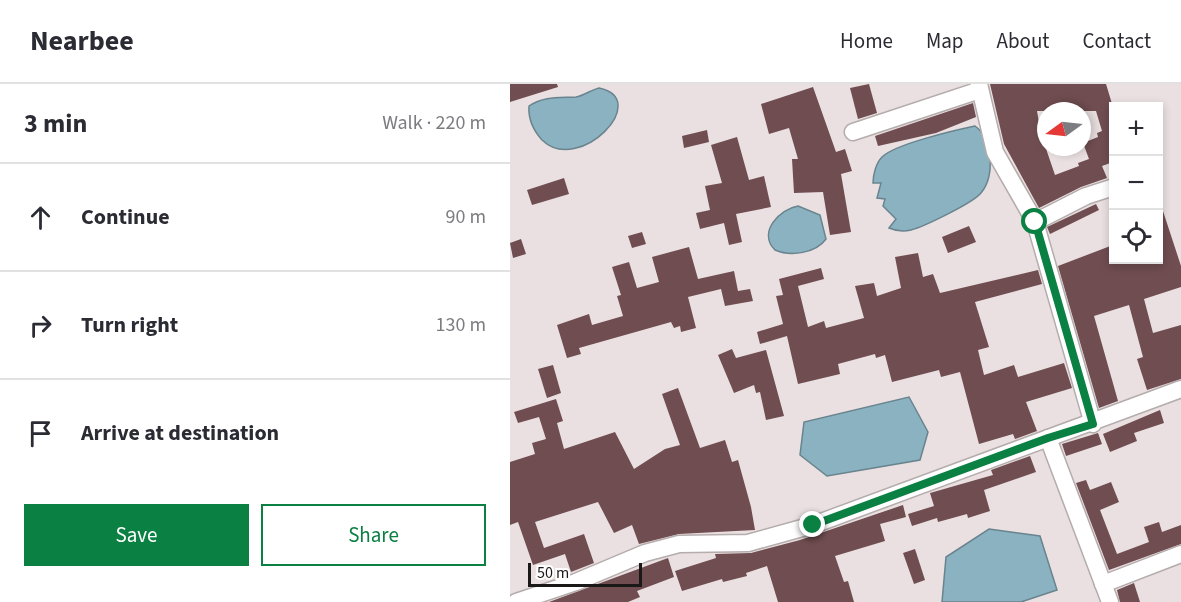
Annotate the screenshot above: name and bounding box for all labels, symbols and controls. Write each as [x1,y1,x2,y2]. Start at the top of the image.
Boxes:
text: Nearbee [30,21,134,61]
text: Home [840,26,893,56]
text: Map [926,26,964,56]
text: About [997,26,1049,56]
text: Contact [1082,26,1151,56]
north arrow [1037,102,1091,156]
map controls [1109,102,1163,264]
button: + [1109,102,1163,156]
text: 3 min [24,105,87,142]
text: Walk · 220 m [382,109,486,137]
button: − [1109,156,1163,210]
icon: ahead [24,201,57,234]
text: Continue [81,201,170,233]
text: 90 m [446,203,486,231]
route start [1021,208,1047,234]
button: locate [1109,210,1163,264]
icon: right [24,309,57,342]
text: Turn right [81,309,178,341]
text: 130 m [436,311,486,339]
icon: arrive [24,417,57,450]
text: Arrive at destination [81,417,279,449]
button: Save [24,504,249,566]
button: Share [261,504,486,566]
route end [799,511,825,537]
scale bar [528,560,642,588]
text: 50 m [537,562,569,584]

